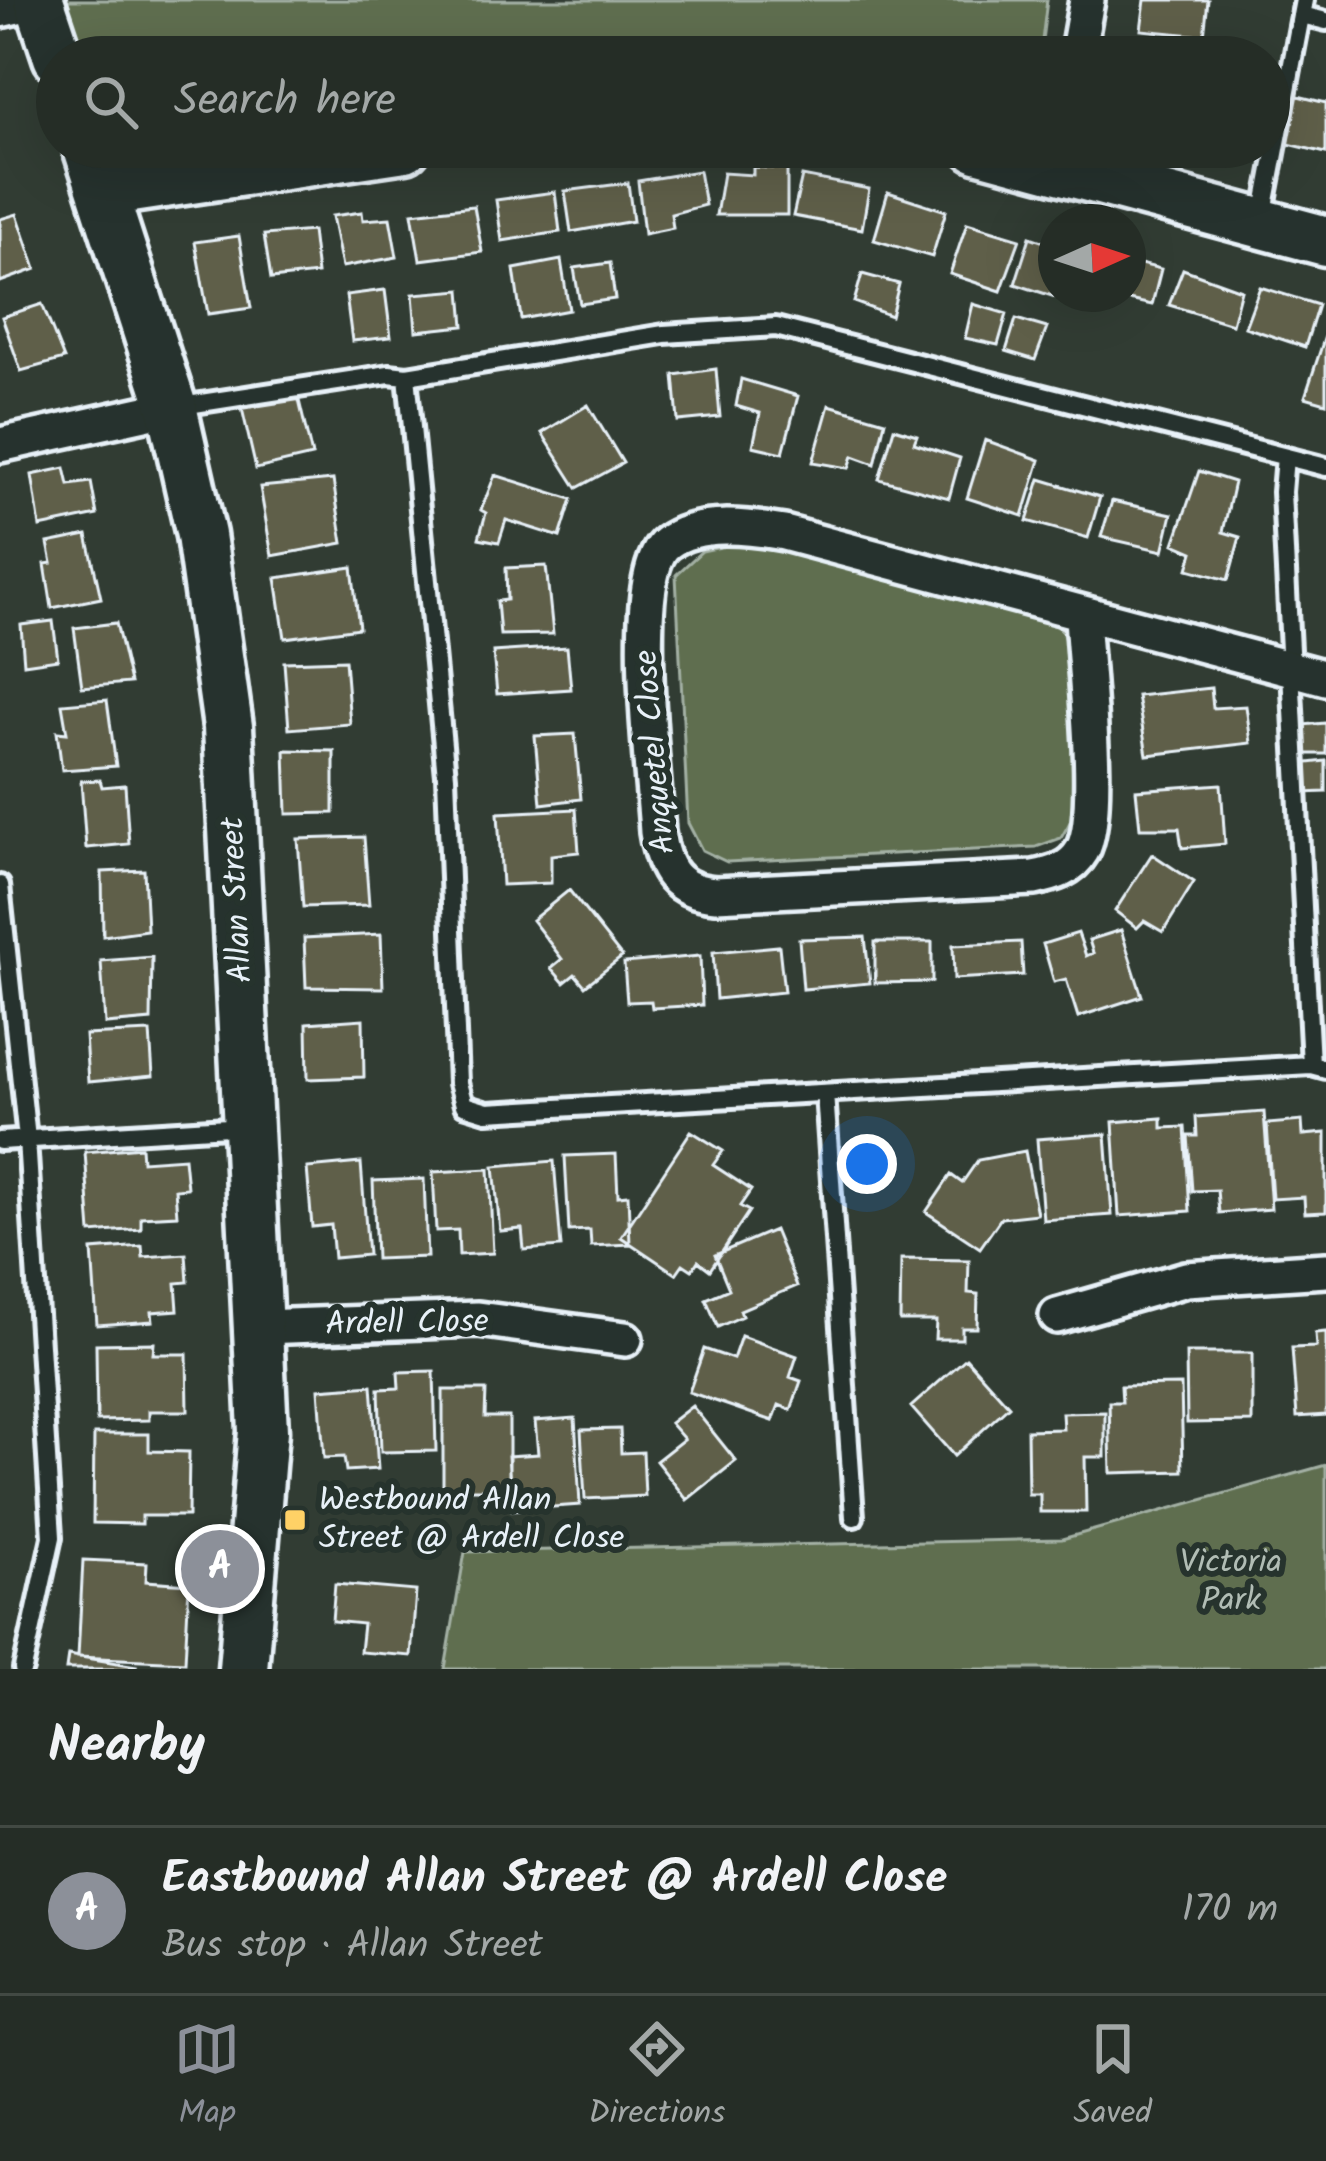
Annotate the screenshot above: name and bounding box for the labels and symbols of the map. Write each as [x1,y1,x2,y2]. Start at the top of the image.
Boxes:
north arrow [1038,204,1146,312]
street label: Anquetel Close [621,648,691,856]
street label: Allan Street [207,814,269,984]
your location [837,1134,897,1194]
street label: Ardell Close [325,1296,489,1352]
place label: Westbound Allan Street @ Ardell Close [319,1475,625,1566]
marker: Westbound Allan Street @ Ardell Close [282,1507,308,1533]
pin: A [181,1524,259,1614]
park label: Victoria Park [1180,1537,1282,1628]

